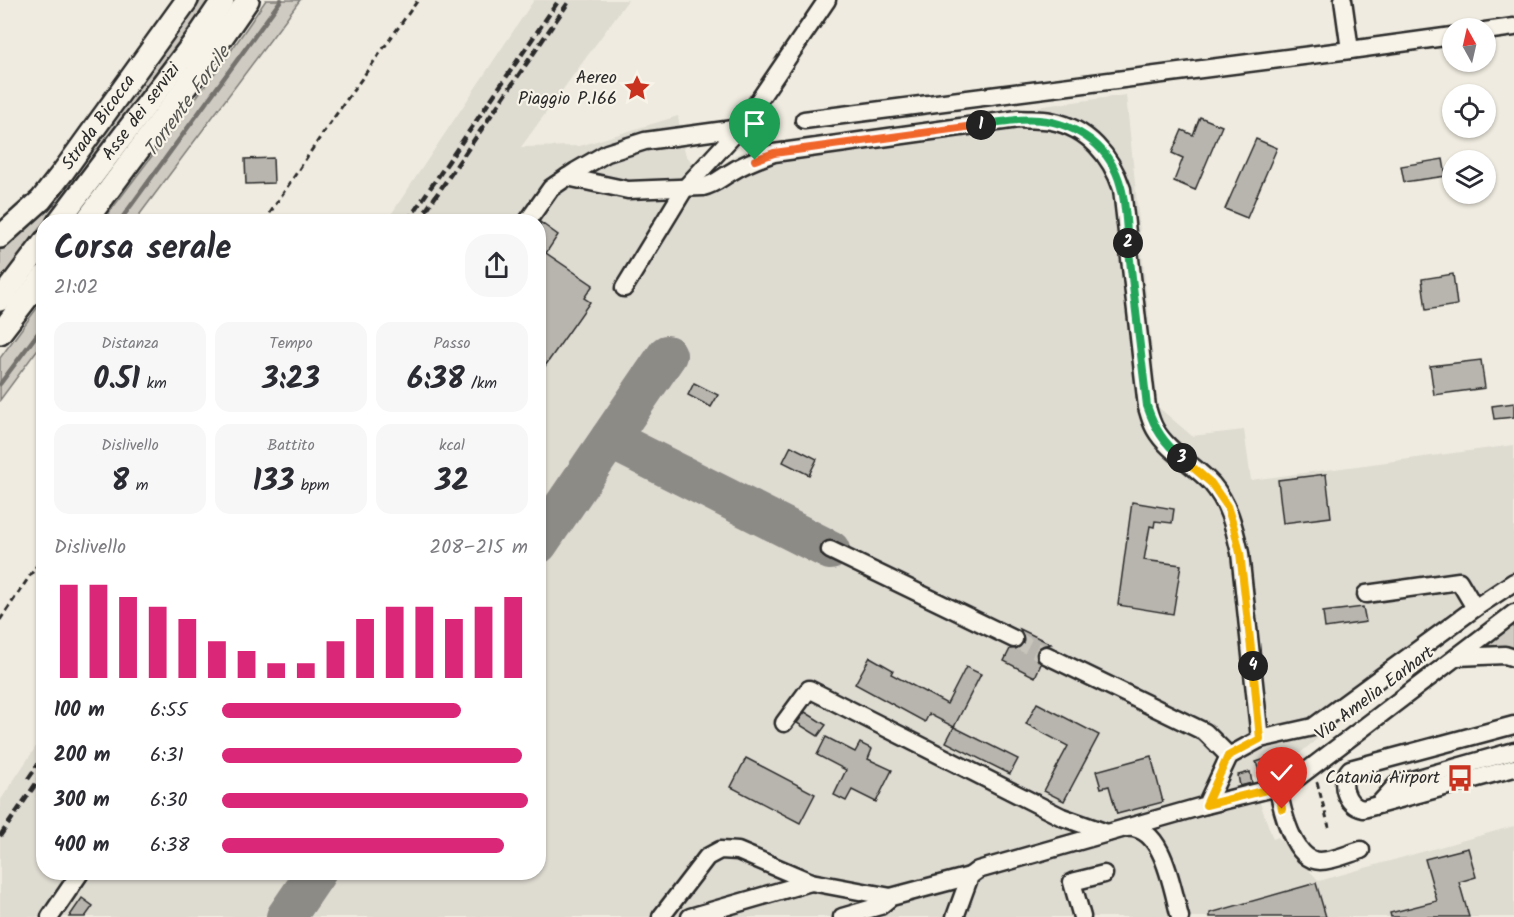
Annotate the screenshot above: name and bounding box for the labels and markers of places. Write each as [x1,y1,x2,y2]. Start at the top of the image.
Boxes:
place label: Aereo Piaggio P.166 [518,64,617,114]
place icon: Aereo Piaggio P.166 [622,73,652,103]
pin [729,98,780,160]
pin: 1 [966,110,996,140]
pin: 2 [1113,228,1143,258]
pin: 3 [1167,443,1197,473]
pin: 4 [1238,651,1268,681]
pin [1256,747,1307,809]
bus stop icon: Catania Airport [1445,763,1475,793]
place label: Catania Airport [1325,764,1441,793]

